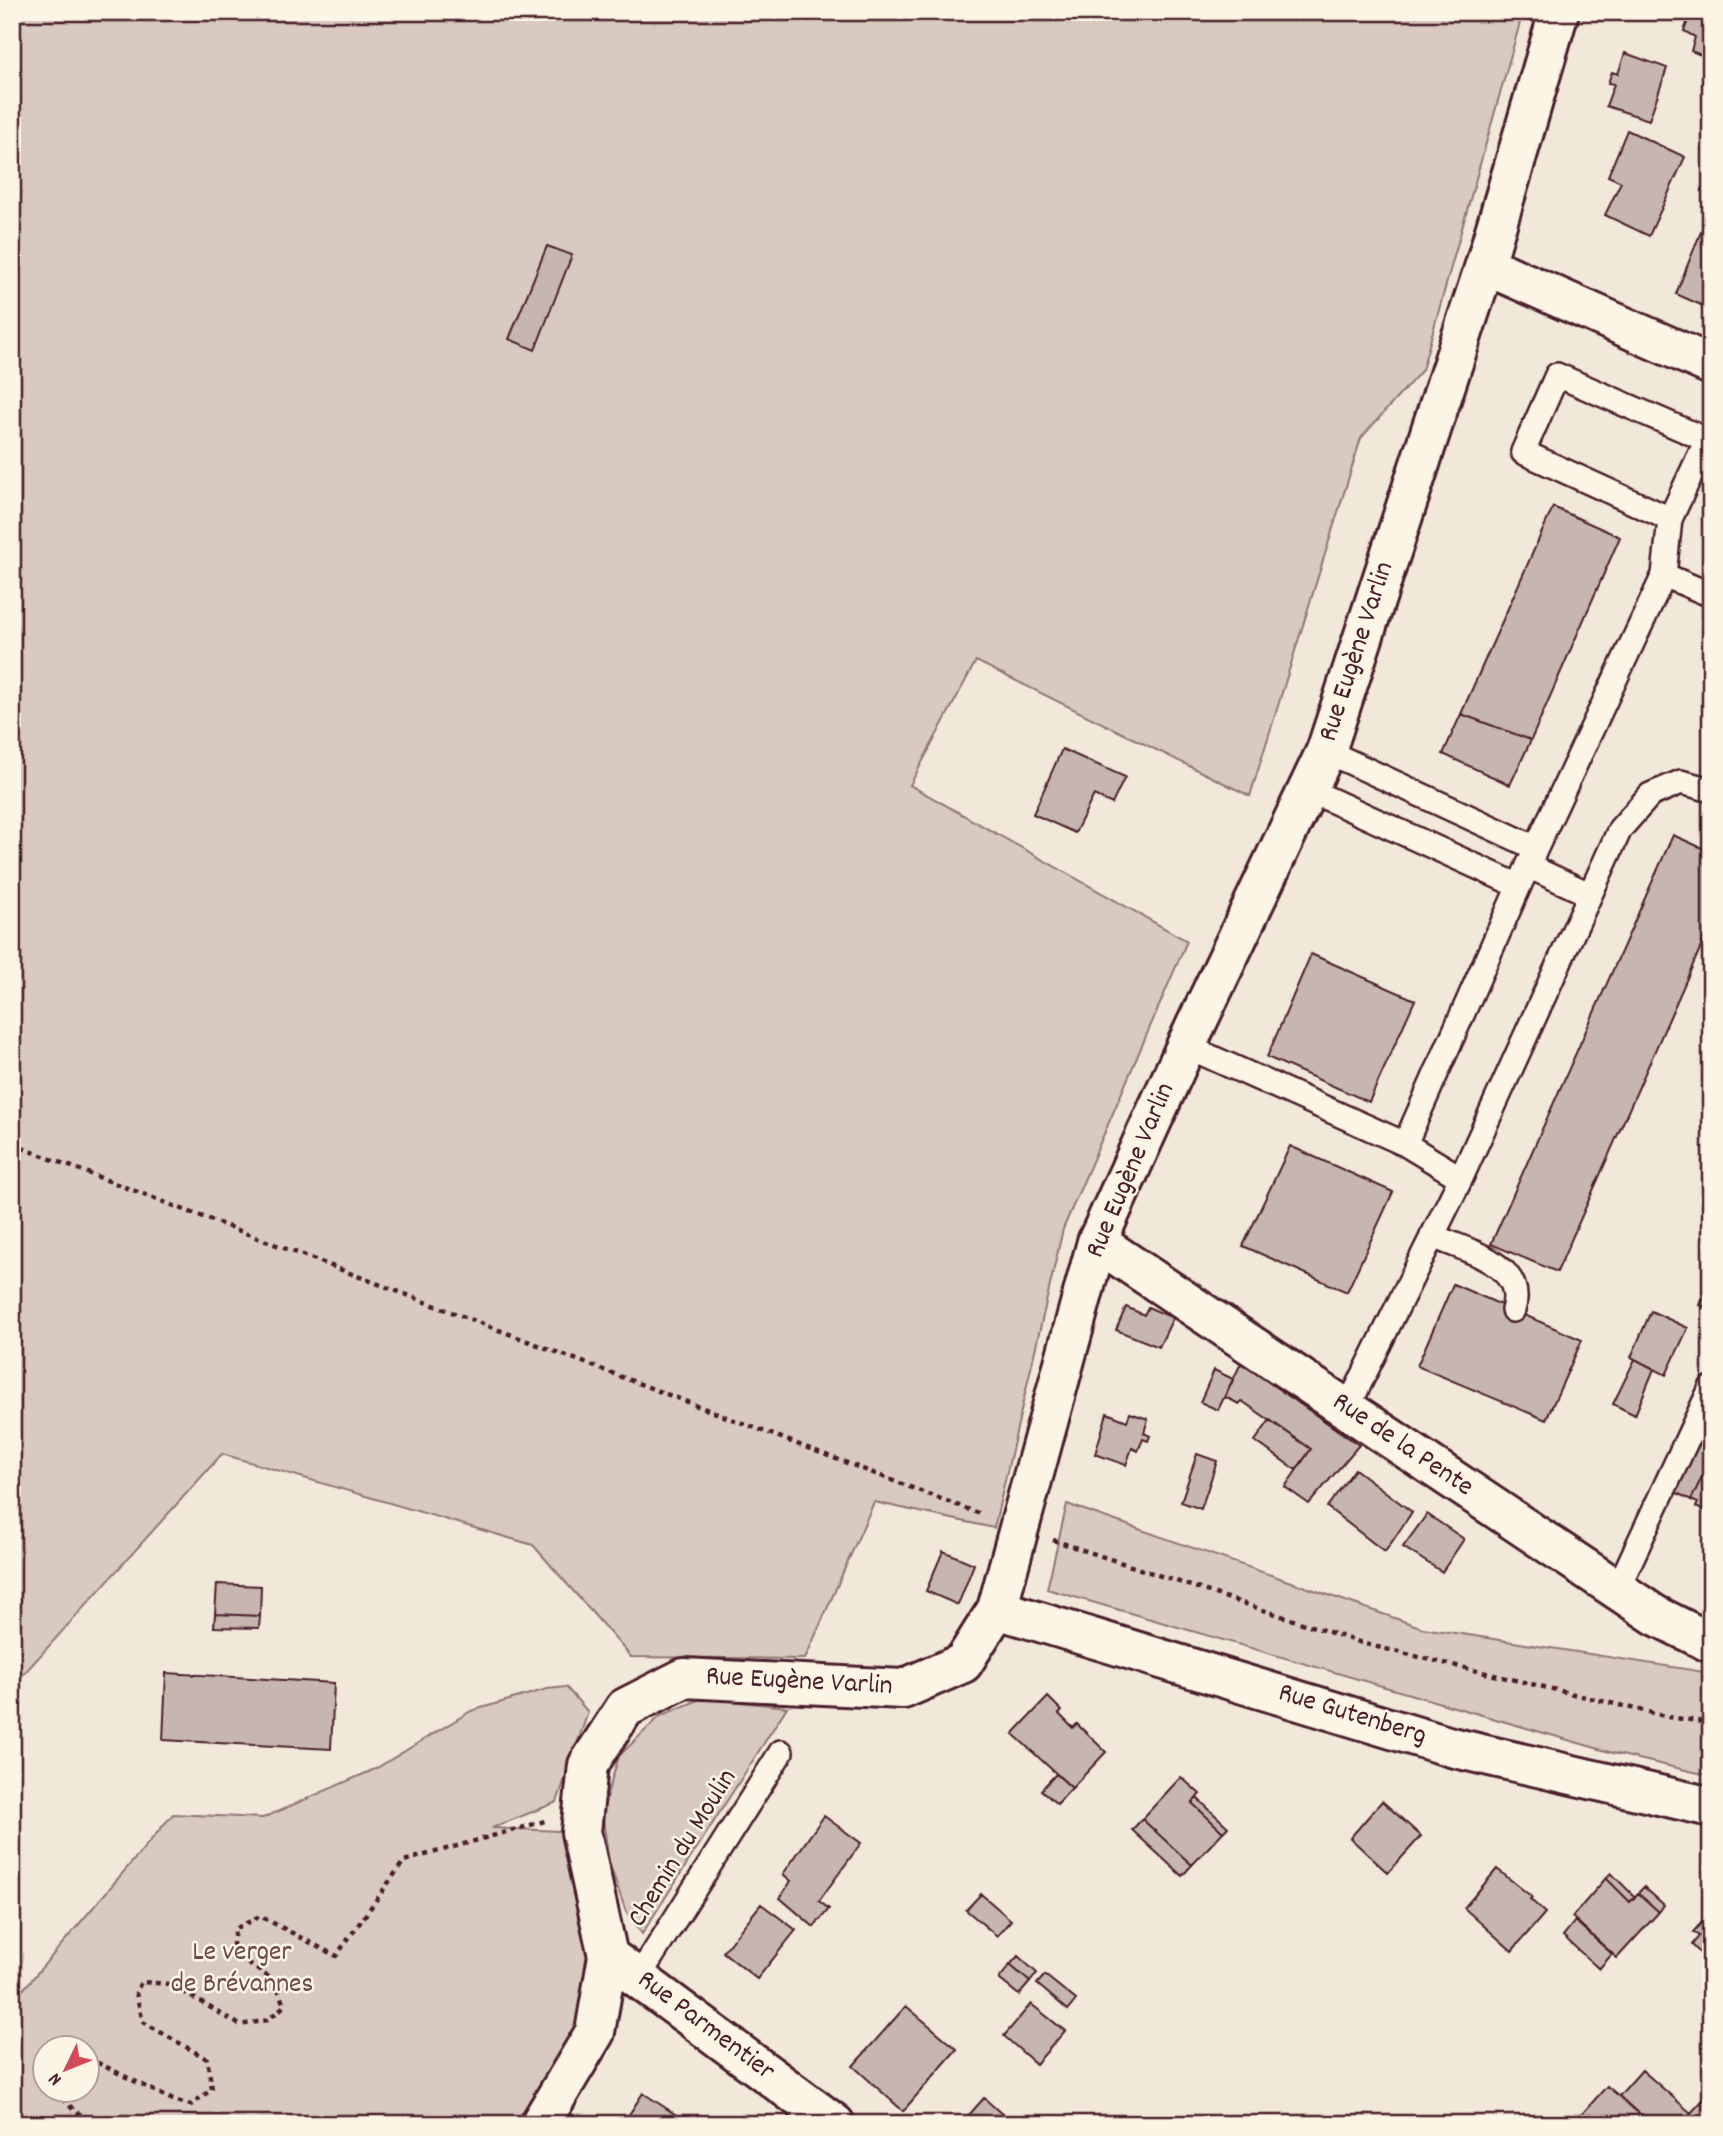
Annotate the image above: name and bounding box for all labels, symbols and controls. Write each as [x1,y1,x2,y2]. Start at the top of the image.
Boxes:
street label: Rue Eugène Varlin [1310,557,1406,747]
street label: Rue Eugène Varlin [1077,1077,1187,1265]
street label: Rue de la Pente [1323,1384,1481,1508]
street label: Rue Eugène Varlin [705,1658,893,1708]
street label: Rue Gutenberg [1273,1674,1431,1758]
street label: Chemin du Moulin [619,1762,749,1936]
park label: Le verger de Brévannes [171,1934,313,2006]
street label: Rue Parmentier [628,1962,783,2092]
north arrow [32,2035,102,2104]
text: N [43,2066,69,2091]

